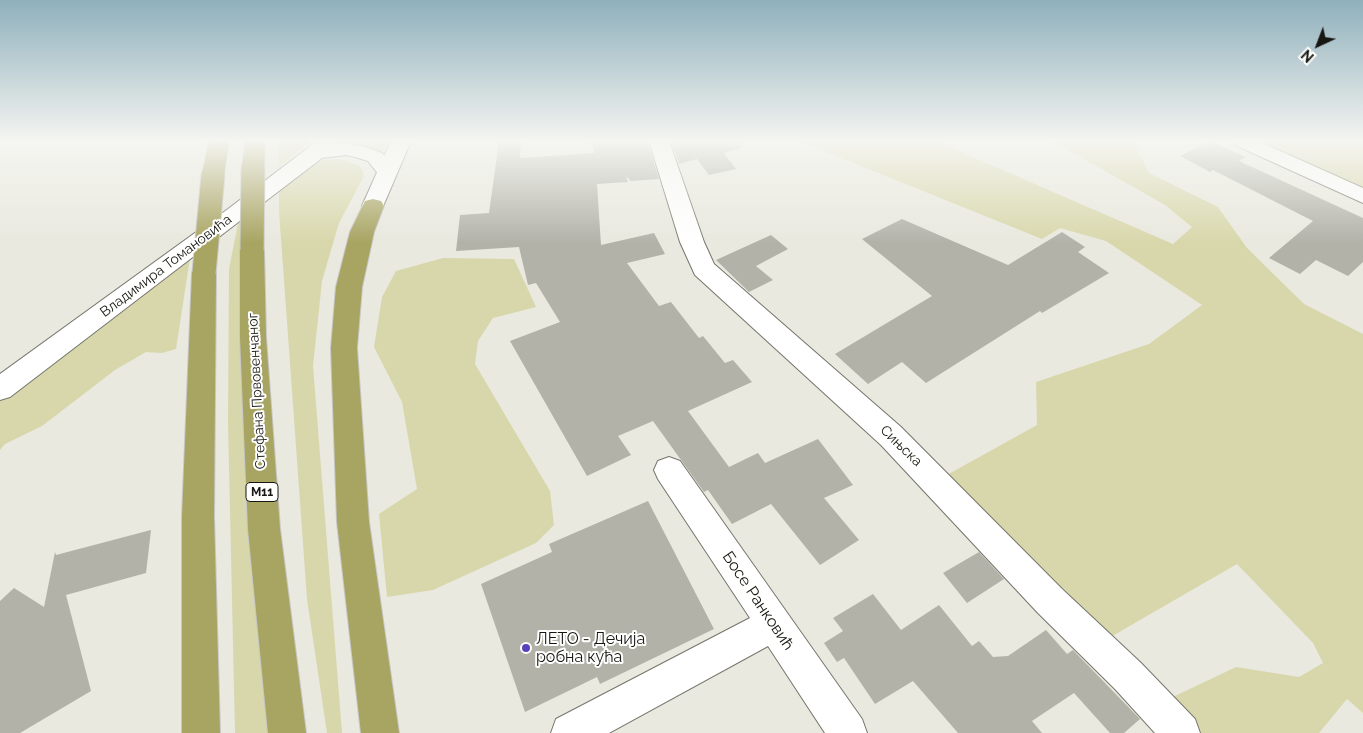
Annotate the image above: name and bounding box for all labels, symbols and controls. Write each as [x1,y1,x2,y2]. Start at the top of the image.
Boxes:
north arrow [1293,20,1343,70]
text: N [1298,46,1317,65]
street label: Владимира Томановића [97,211,235,321]
street label: Стефана Првовенчаног [245,312,269,470]
street label: Сињска [877,422,925,470]
road number: M11 [246,482,278,502]
street label: Босе Ранковић [718,548,798,654]
place label: ЛЕТО - Дечија робна кућа [536,629,645,667]
marker: ЛЕТО - Дечија робна кућа [520,642,532,654]

